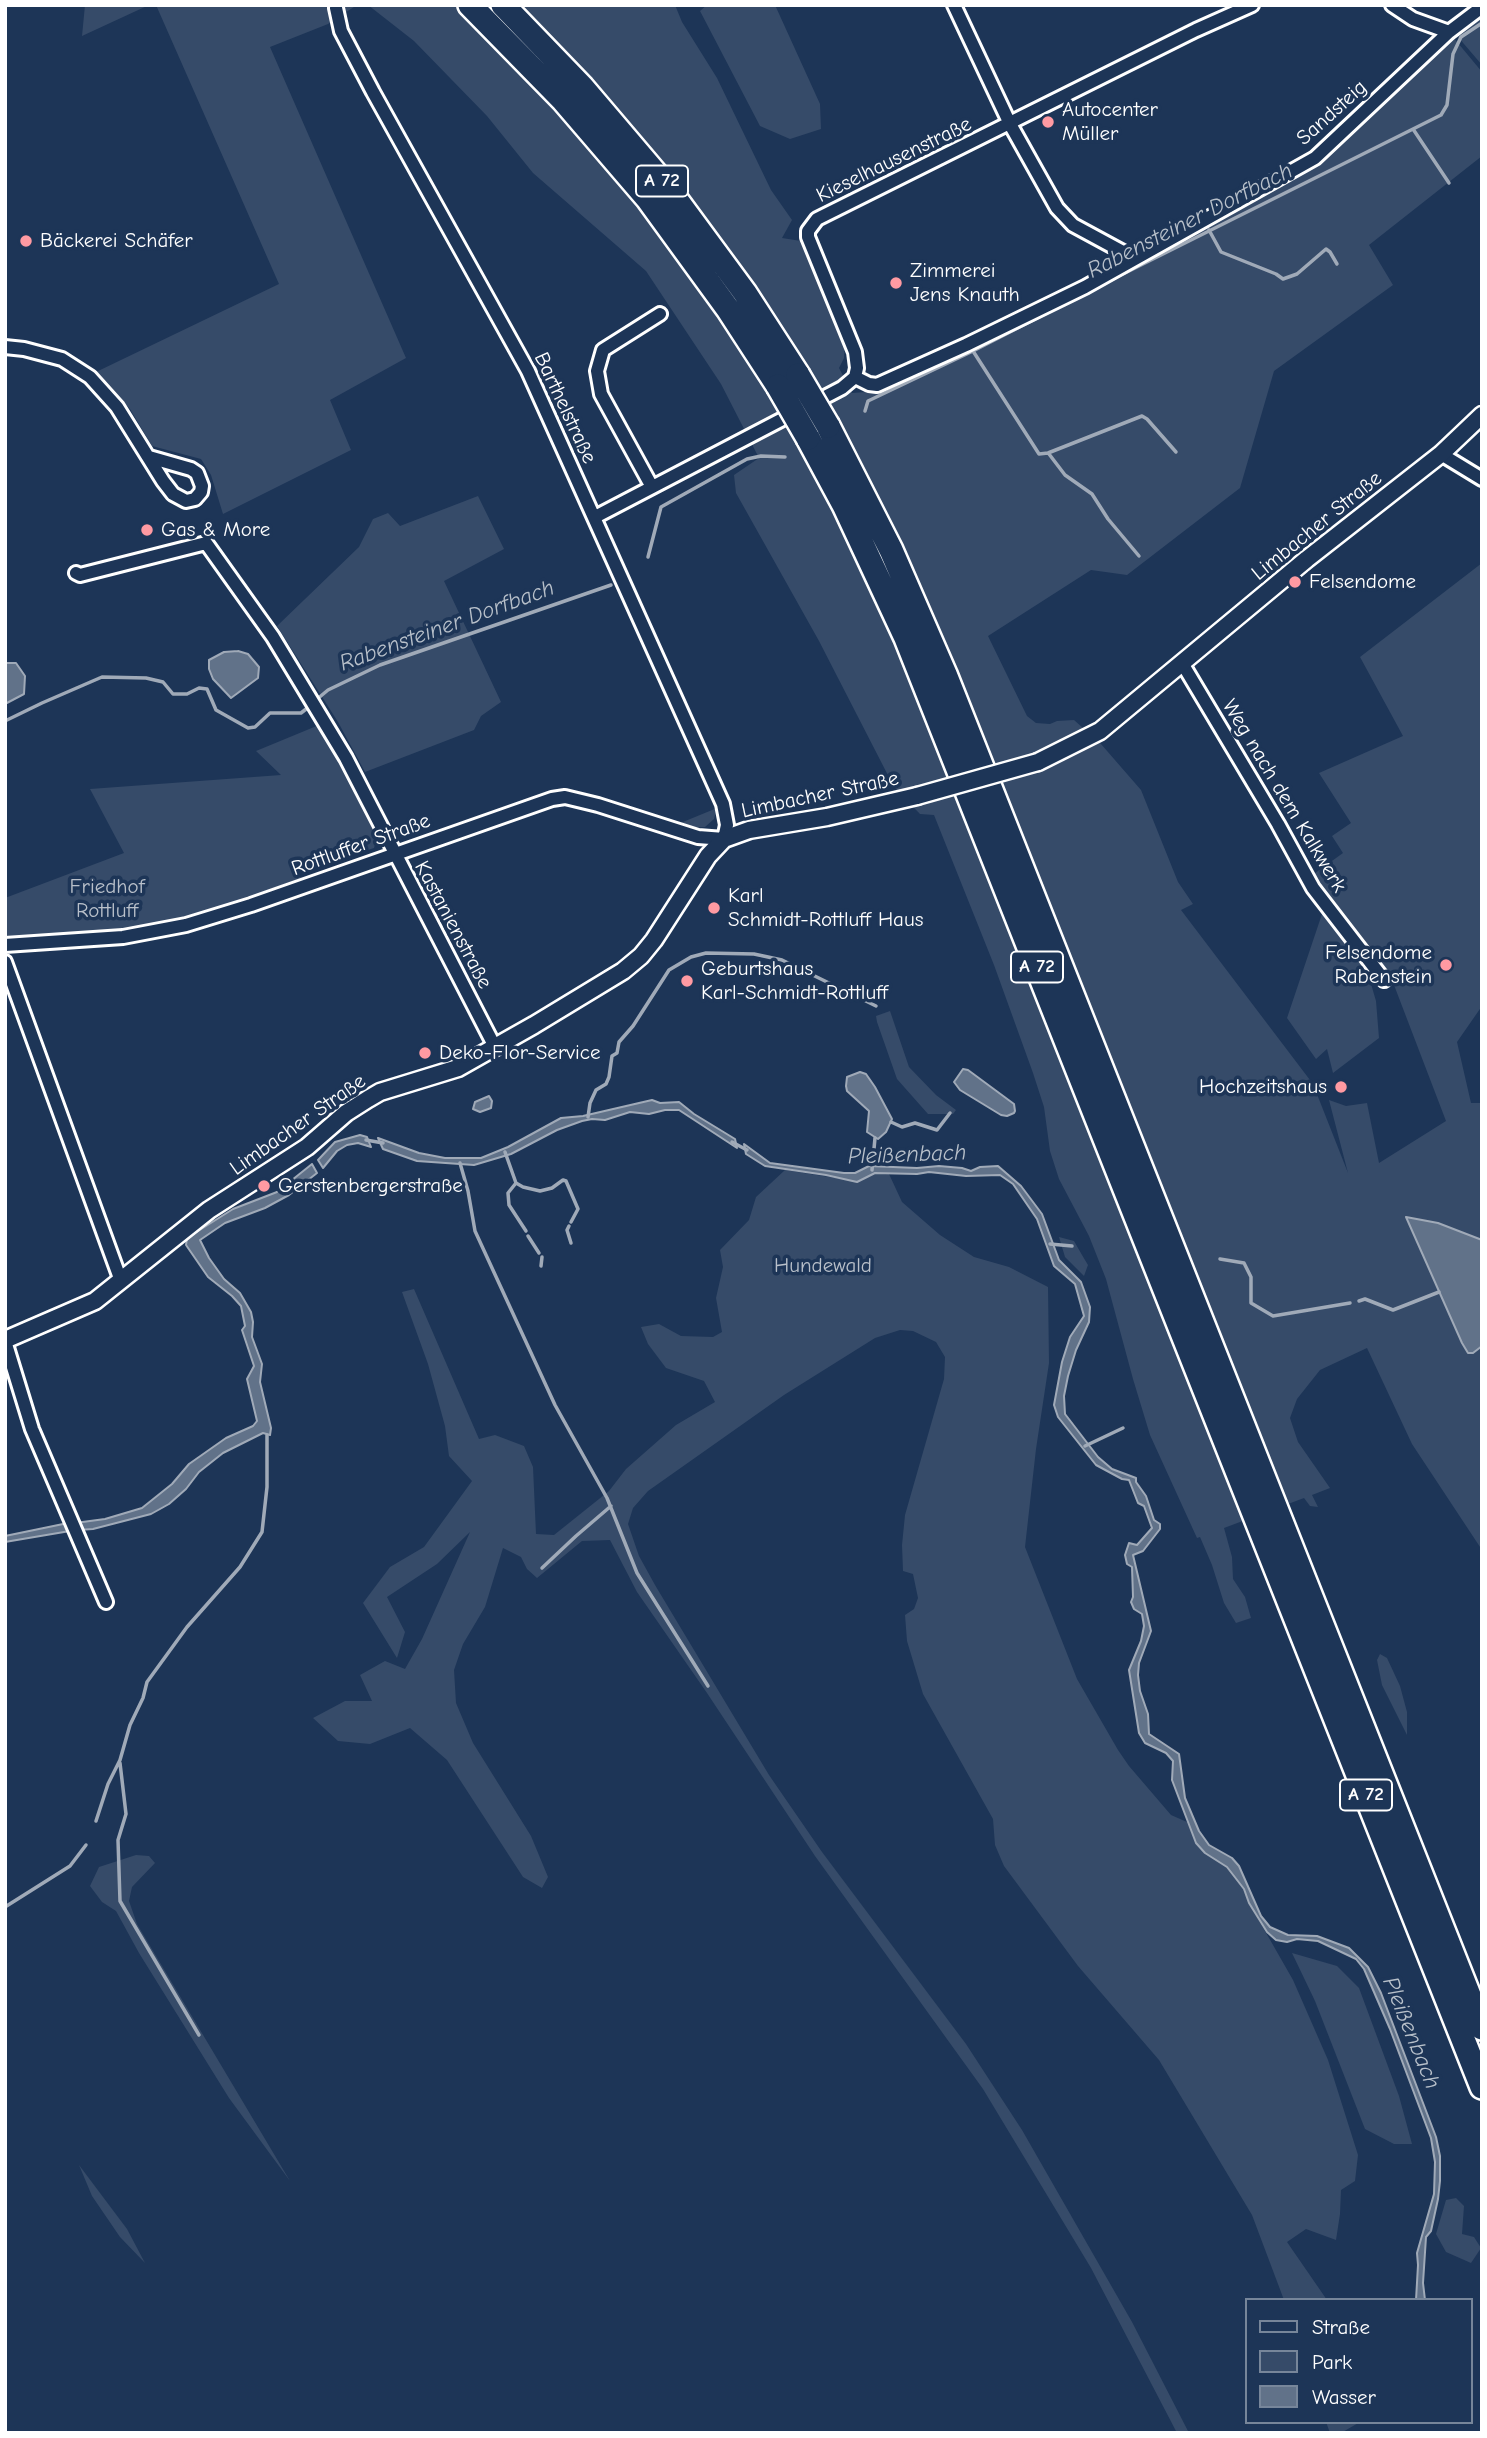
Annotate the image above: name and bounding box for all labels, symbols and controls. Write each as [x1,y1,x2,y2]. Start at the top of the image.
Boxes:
street label: Sandsteig [1292,75,1372,151]
place label: Autocenter Müller [1062,97,1158,147]
street label: Kieselhausenstraße [812,112,976,208]
marker: Autocenter Müller [1040,114,1056,130]
water label: Rabensteiner Dorfbach [1083,157,1297,285]
road number: A 72 [636,166,688,196]
place label: Bäckerei Schäfer [40,228,193,254]
marker: Bäckerei Schäfer [18,233,34,249]
place label: Zimmerei Jens Knauth [910,258,1020,308]
marker: Zimmerei Jens Knauth [888,275,904,291]
street label: Barthelstraße [528,348,602,468]
street label: Limbacher Straße [1247,466,1387,586]
place label: Gas & More [161,517,270,543]
marker: Gas & More [139,522,155,538]
place label: Felsendome [1309,569,1416,595]
water label: Rabensteiner Dorfbach [336,574,558,678]
marker: Felsendome [1287,574,1303,590]
street label: Weg nach dem Kalkwerk [1216,695,1352,897]
street label: Limbacher Straße [739,766,901,824]
street label: Rottluffer Straße [288,808,434,882]
street label: Kastanienstraße [409,857,497,993]
park label: Friedhof Rottluff [69,874,145,924]
place label: Karl Schmidt-Rottluff Haus [728,883,923,933]
marker: Karl Schmidt-Rottluff Haus [706,900,722,916]
place label: Felsendome Rabenstein [1325,940,1432,990]
road number: A 72 [1011,951,1063,982]
place label: Geburtshaus Karl-Schmidt-Rottluff [701,956,888,1006]
marker: Felsendome Rabenstein [1438,957,1454,973]
marker: Geburtshaus Karl-Schmidt-Rottluff [679,973,695,989]
place label: Deko-Flor-Service [439,1040,600,1066]
marker: Deko-Flor-Service [417,1045,433,1061]
street label: Limbacher Straße [225,1069,371,1181]
place label: Hochzeitshaus [1199,1074,1327,1100]
marker: Hochzeitshaus [1333,1079,1349,1095]
water label: Pleißenbach [847,1139,967,1171]
place label: Gerstenbergerstraße [278,1173,463,1199]
marker: Gerstenbergerstraße [256,1178,272,1194]
park label: Hundewald [774,1253,872,1279]
road number: A 72 [1340,1780,1392,1811]
water label: Pleißenbach [1376,1973,1446,2093]
legend [1246,2298,1473,2424]
text: Straße [1312,2315,1370,2339]
text: Park [1312,2350,1352,2374]
text: Wasser [1312,2385,1376,2409]

